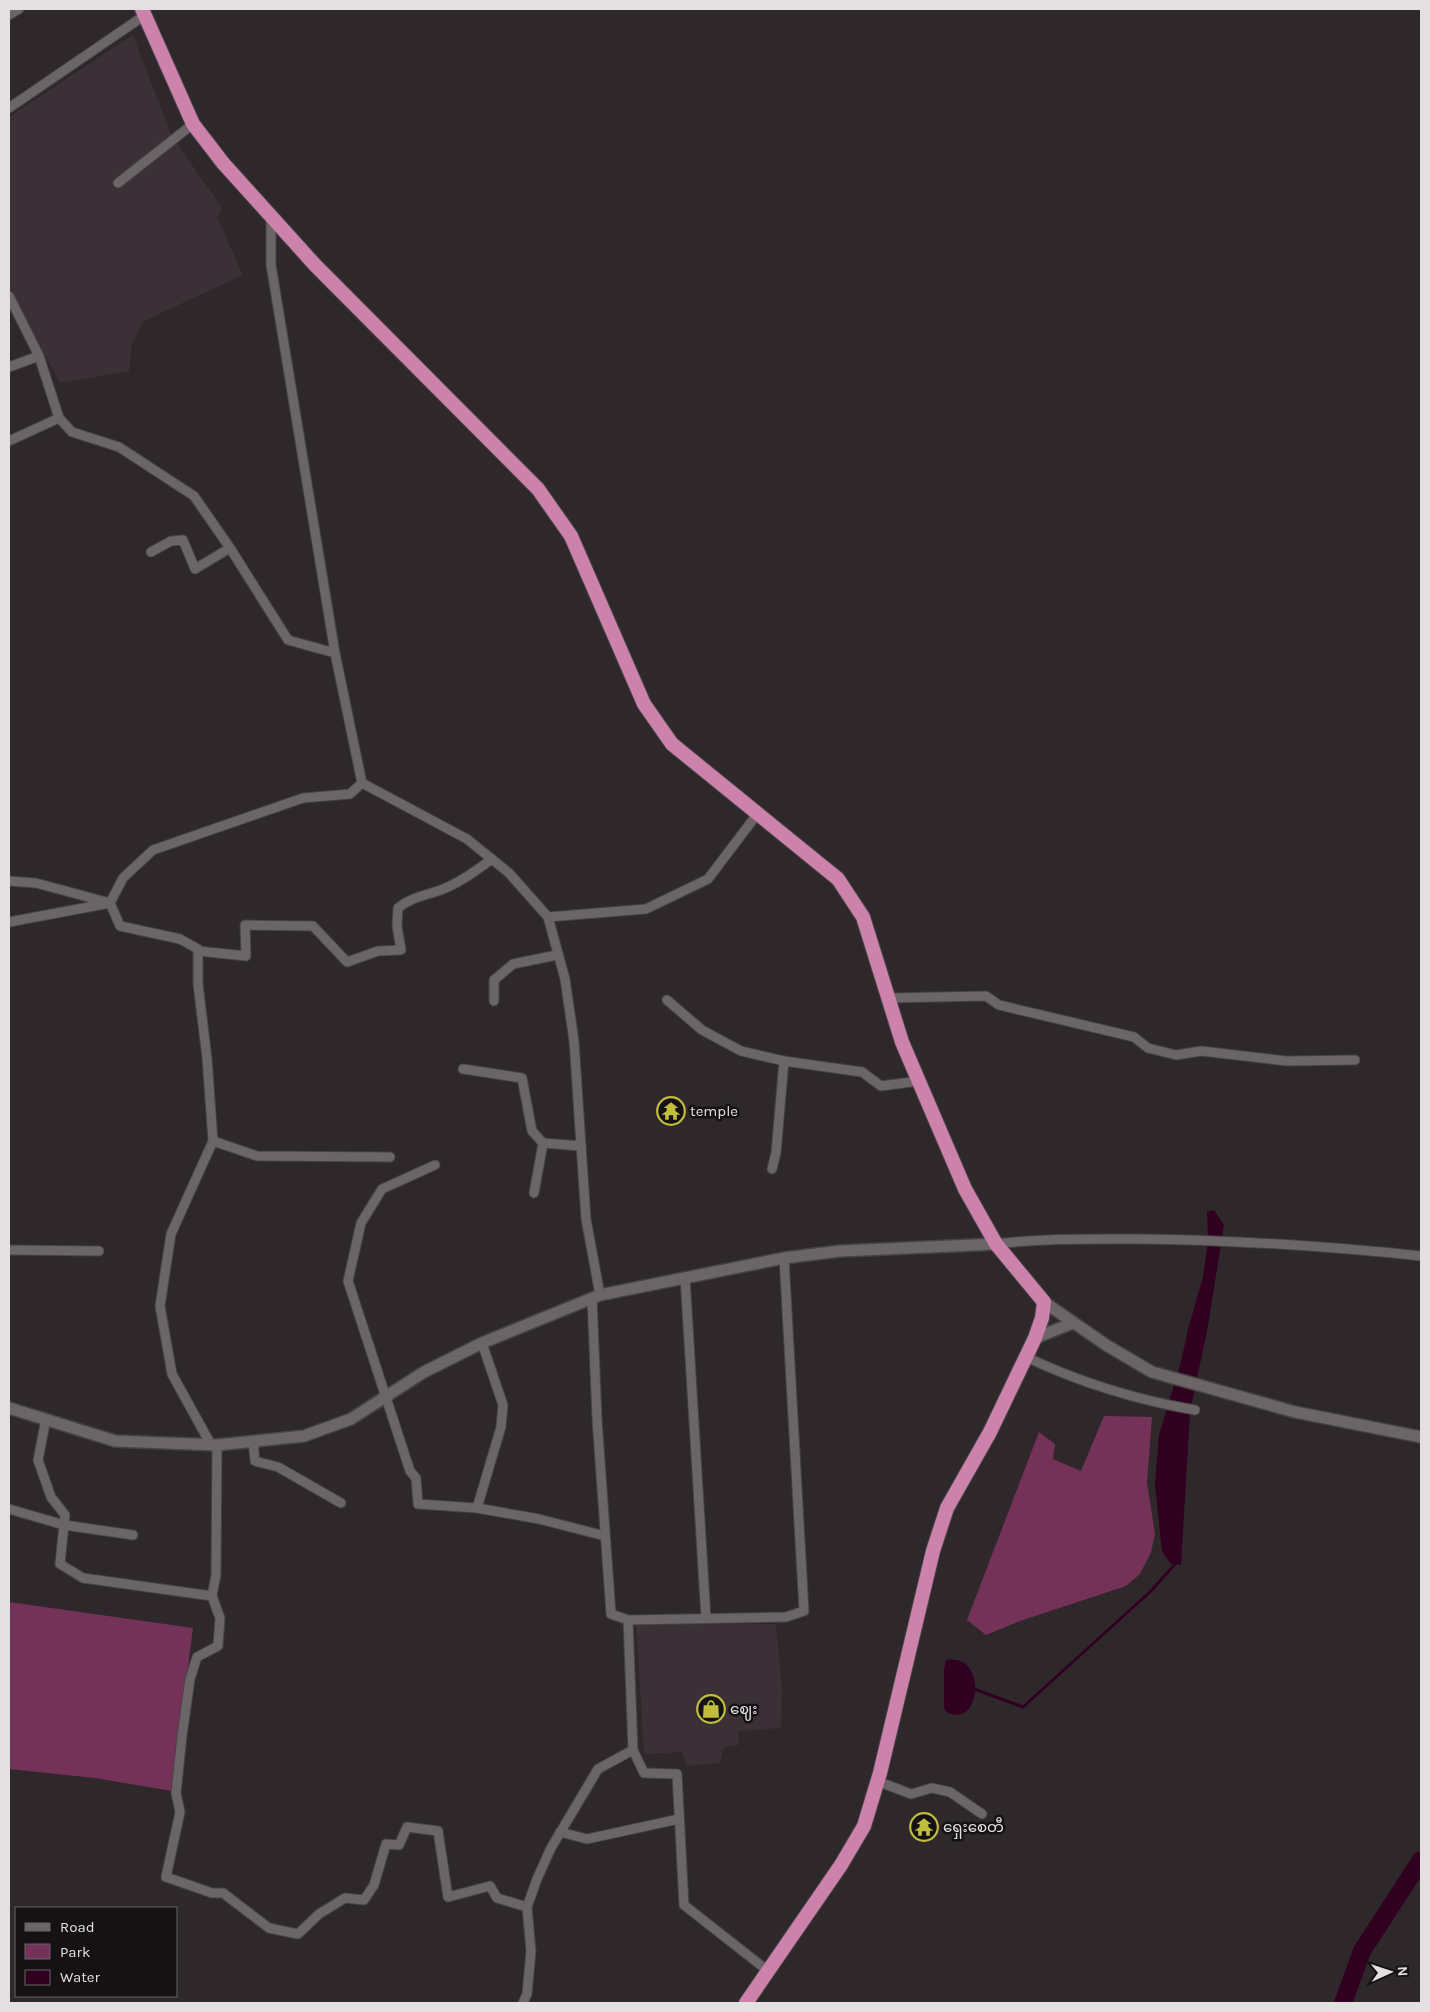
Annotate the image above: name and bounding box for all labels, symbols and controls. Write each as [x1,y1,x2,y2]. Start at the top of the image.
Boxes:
temple icon: temple [656,1096,686,1126]
place label: temple [690,1102,738,1120]
shop icon: ဈေး [696,1694,726,1724]
place label: ဈေး [730,1700,758,1721]
temple icon: ရှေးစေတီ [909,1812,939,1842]
place label: ရှေးစေတီ [943,1817,1004,1839]
legend [15,1907,178,1997]
text: Road [60,1918,95,1936]
text: Park [60,1943,90,1961]
north arrow [1365,1947,1415,1997]
text: N [1394,1966,1411,1977]
text: Water [60,1968,101,1986]

